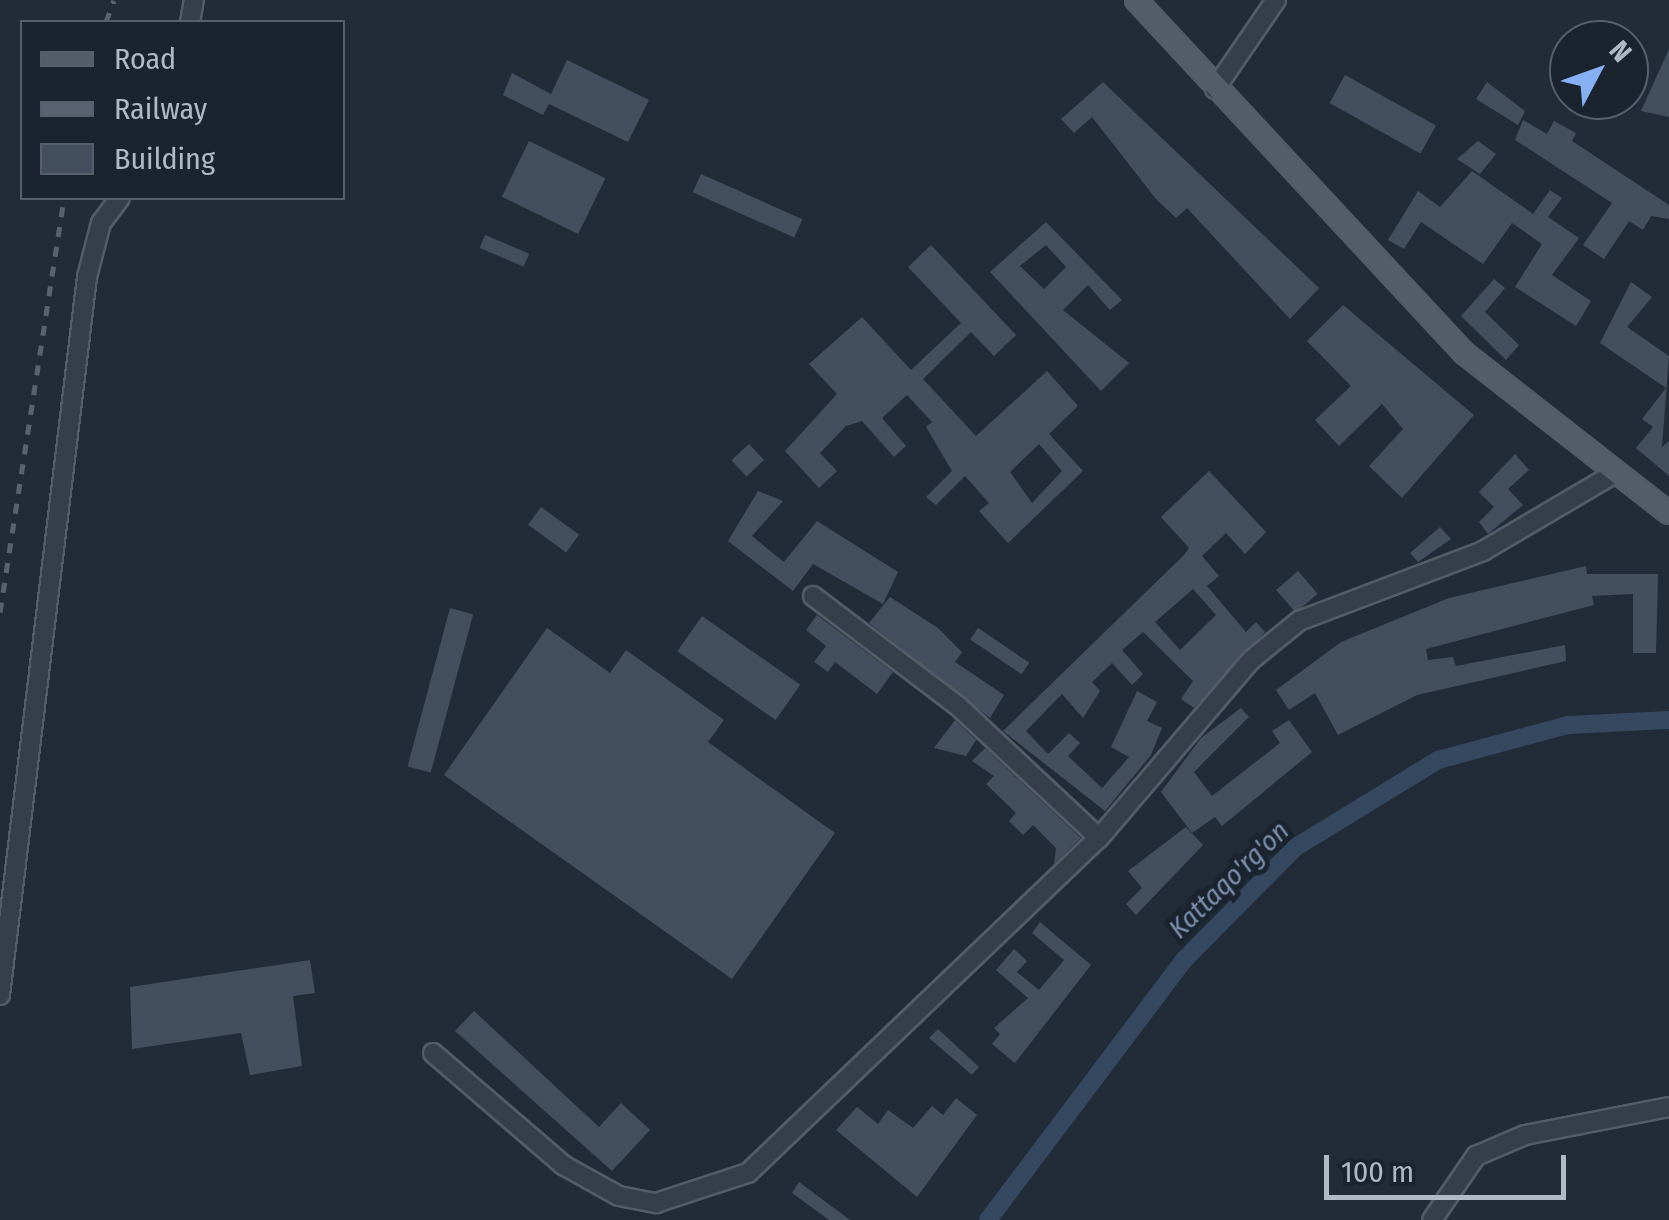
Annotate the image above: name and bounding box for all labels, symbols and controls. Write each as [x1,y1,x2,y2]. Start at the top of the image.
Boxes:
legend [20,20,345,200]
north arrow [1549,20,1649,120]
text: N [1603,34,1638,68]
text: Road [114,41,176,77]
text: Railway [114,91,207,127]
text: Building [114,141,215,177]
water label: Kattaqo'rg'on [1162,814,1296,946]
scale bar [1329,1135,1572,1197]
text: 100 m [1341,1154,1414,1190]

